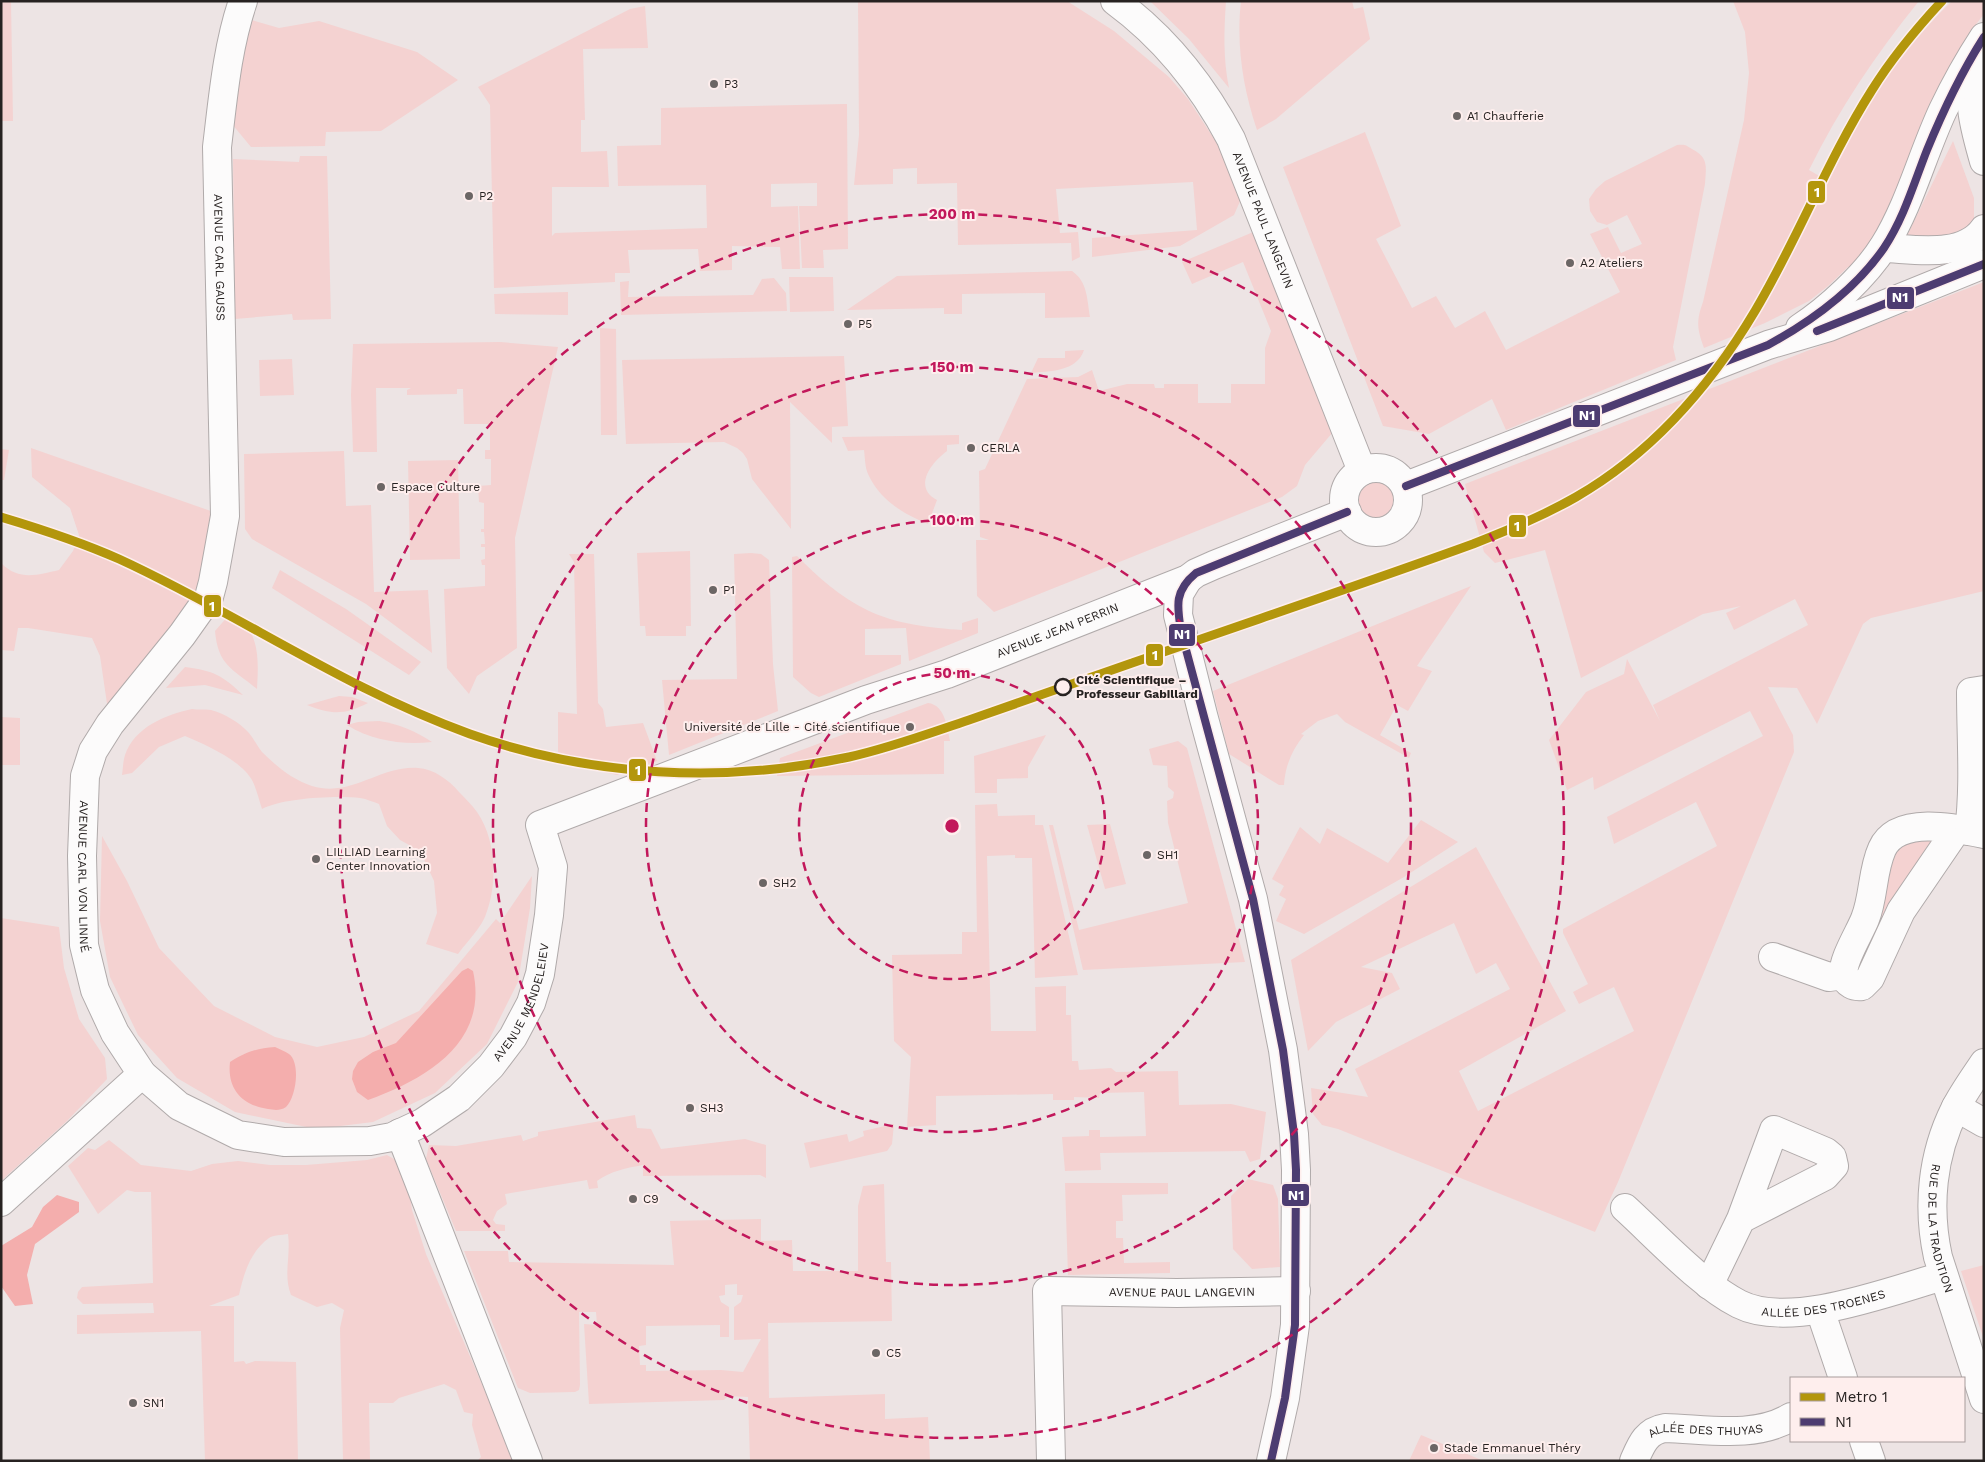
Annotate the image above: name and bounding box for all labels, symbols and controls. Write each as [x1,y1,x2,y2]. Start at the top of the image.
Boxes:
place label: P3 [724,77,738,91]
marker: P3 [708,78,720,90]
place label: A1 Chaufferie [1467,109,1544,123]
marker: A1 Chaufferie [1451,110,1463,122]
street label: AVENUE PAUL LANGEVIN [1230,150,1296,291]
line badge: 1 [1807,180,1826,204]
text: 1 [1814,184,1820,200]
place label: P2 [479,189,493,203]
marker: P2 [463,190,475,202]
street label: AVENUE CARL GAUSS [211,194,228,321]
text: 200 m [929,205,975,223]
place label: A2 Ateliers [1580,256,1643,270]
marker: A2 Ateliers [1564,257,1576,269]
line badge: N1 [1886,286,1915,310]
text: N1 [1892,289,1908,305]
place label: P5 [858,317,872,331]
marker: P5 [842,318,854,330]
text: 150 m [930,358,974,376]
line badge: N1 [1572,404,1601,428]
text: N1 [1579,407,1595,423]
place label: CERLA [981,441,1020,455]
marker: CERLA [965,442,977,454]
place label: Espace Culture [391,480,480,494]
marker: Espace Culture [375,481,387,493]
text: 100 m [930,511,974,529]
line badge: 1 [1508,514,1527,538]
text: 1 [1514,518,1520,534]
place label: P1 [723,583,735,597]
marker: P1 [707,584,719,596]
line badge: 1 [203,594,222,618]
text: 1 [209,598,215,614]
street label: AVENUE JEAN PERRIN [994,600,1121,661]
line badge: N1 [1168,623,1196,647]
text: N1 [1174,626,1190,642]
line badge: 1 [1145,643,1164,667]
text: 1 [1152,647,1158,663]
text: 50 m [934,664,970,682]
place label: Cité Scientifique – Professeur Gabillard [1076,673,1198,701]
marker: Cité Scientifique – Professeur Gabillard [1054,678,1072,696]
place label: Université de Lille ‐ Cité scientifique [684,720,900,734]
marker: Université de Lille ‐ Cité scientifique [904,721,916,733]
line badge: 1 [628,758,647,782]
text: 1 [635,762,641,778]
street label: AVENUE CARL VON LINNÉ [75,800,93,954]
centre of rings [943,817,961,835]
place label: LILLIAD Learning Center Innovation [326,845,430,873]
place label: SH1 [1157,848,1178,862]
marker: SH1 [1141,849,1153,861]
marker: LILLIAD Learning Center Innovation [310,853,322,865]
place label: SH2 [773,876,797,890]
marker: SH2 [757,877,769,889]
street label: AVENUE MENDELEIEV [490,942,552,1064]
place label: SH3 [700,1101,724,1115]
marker: SH3 [684,1102,696,1114]
street label: RUE DE LA TRADITION [1925,1163,1956,1295]
line badge: N1 [1281,1183,1310,1207]
text: N1 [1288,1187,1304,1203]
place label: C9 [643,1192,659,1206]
marker: C9 [627,1193,639,1205]
street label: AVENUE PAUL LANGEVIN [1109,1285,1255,1300]
street label: ALLÉE DES TROENES [1761,1287,1887,1320]
place label: C5 [886,1346,901,1360]
marker: C5 [870,1347,882,1359]
legend [1790,1377,1965,1442]
text: Metro 1 [1835,1388,1888,1406]
place label: SN1 [143,1396,164,1410]
marker: SN1 [127,1397,139,1409]
text: N1 [1835,1413,1852,1431]
street label: ALLÉE DES THUYAS [1645,1421,1764,1441]
place label: Stade Emmanuel Théry [1444,1441,1581,1455]
marker: Stade Emmanuel Théry [1428,1442,1440,1454]

